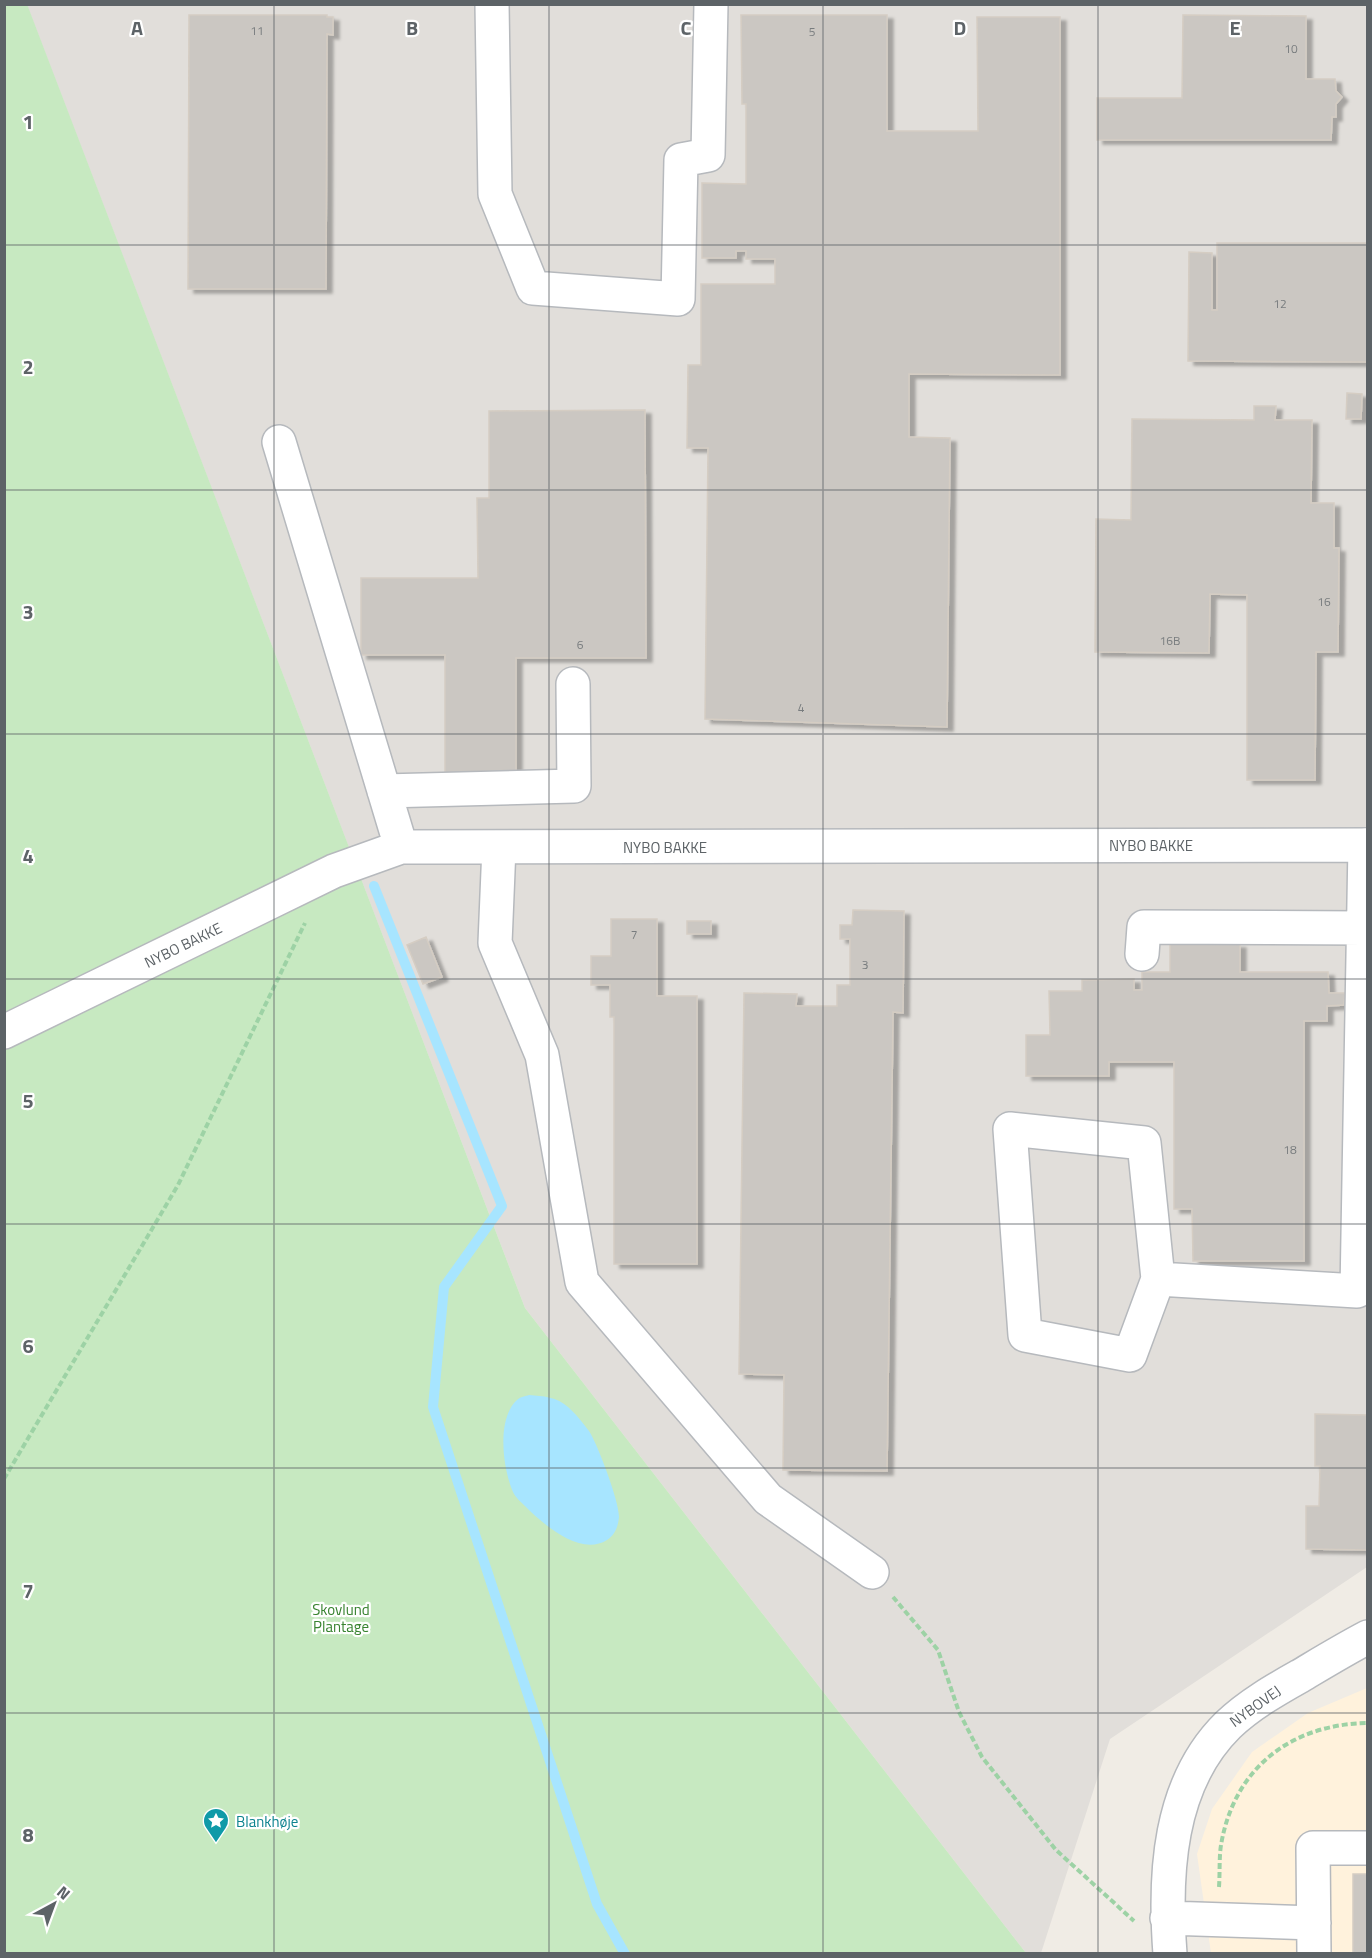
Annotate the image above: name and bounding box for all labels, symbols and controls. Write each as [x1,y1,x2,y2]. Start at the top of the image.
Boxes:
text: A [131,12,143,43]
text: B [406,12,418,43]
text: C [681,12,692,43]
text: D [954,12,966,43]
text: E [1229,12,1241,43]
house number: 11 [250,21,264,40]
house number: 5 [809,22,816,41]
house number: 10 [1284,39,1298,58]
text: 1 [22,106,34,137]
house number: 12 [1273,294,1287,313]
text: 2 [22,351,34,382]
house number: 16 [1317,592,1331,611]
text: 3 [22,596,34,627]
house number: 16B [1160,631,1180,650]
house number: 6 [577,635,584,654]
house number: 4 [798,698,805,717]
street label: NYBO BAKKE [1109,834,1193,857]
street label: NYBO BAKKE [623,836,707,859]
text: 4 [22,840,34,871]
street label: NYBO BAKKE [140,916,226,974]
house number: 7 [631,925,637,944]
house number: 3 [862,955,868,974]
text: 5 [22,1085,34,1116]
house number: 18 [1283,1140,1297,1159]
text: 6 [22,1330,34,1361]
text: 7 [22,1575,34,1606]
park label: Skovlund Plantage [312,1598,370,1638]
street label: NYBOVEJ [1225,1679,1285,1733]
place icon: Blankhøje [201,1806,231,1844]
place label: Blankhøje [236,1810,298,1833]
text: 8 [22,1819,34,1850]
north arrow [24,1874,84,1934]
text: N [52,1880,76,1905]

